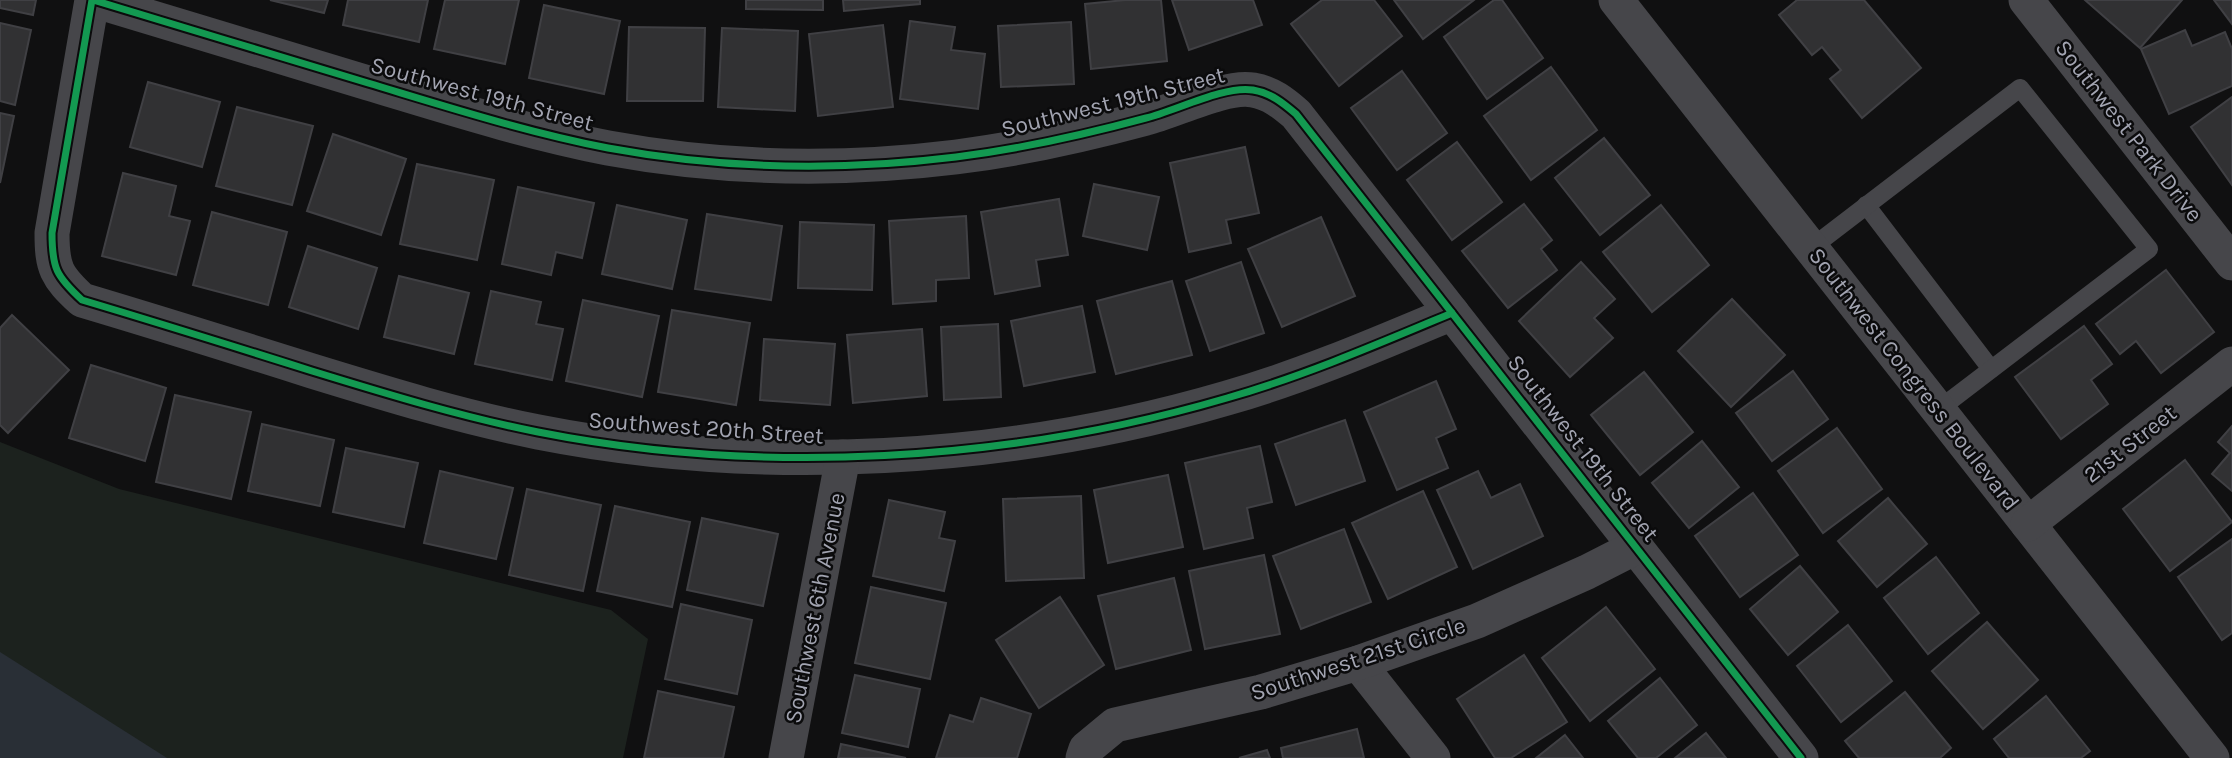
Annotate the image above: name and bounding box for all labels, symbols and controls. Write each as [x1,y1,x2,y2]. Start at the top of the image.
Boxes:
street label: Southwest Park Drive [2050,35,2208,227]
street label: Southwest 19th Street [368,51,597,137]
street label: Southwest 19th Street [998,61,1228,143]
street label: Southwest Congress Boulevard [1803,242,2025,516]
street label: Southwest 19th Street [1502,349,1665,547]
street label: 21st Street [2078,399,2182,489]
street label: Southwest 20th Street [587,406,825,450]
street label: Southwest 6th Avenue [779,490,851,726]
street label: Southwest 21st Circle [1247,612,1469,706]

